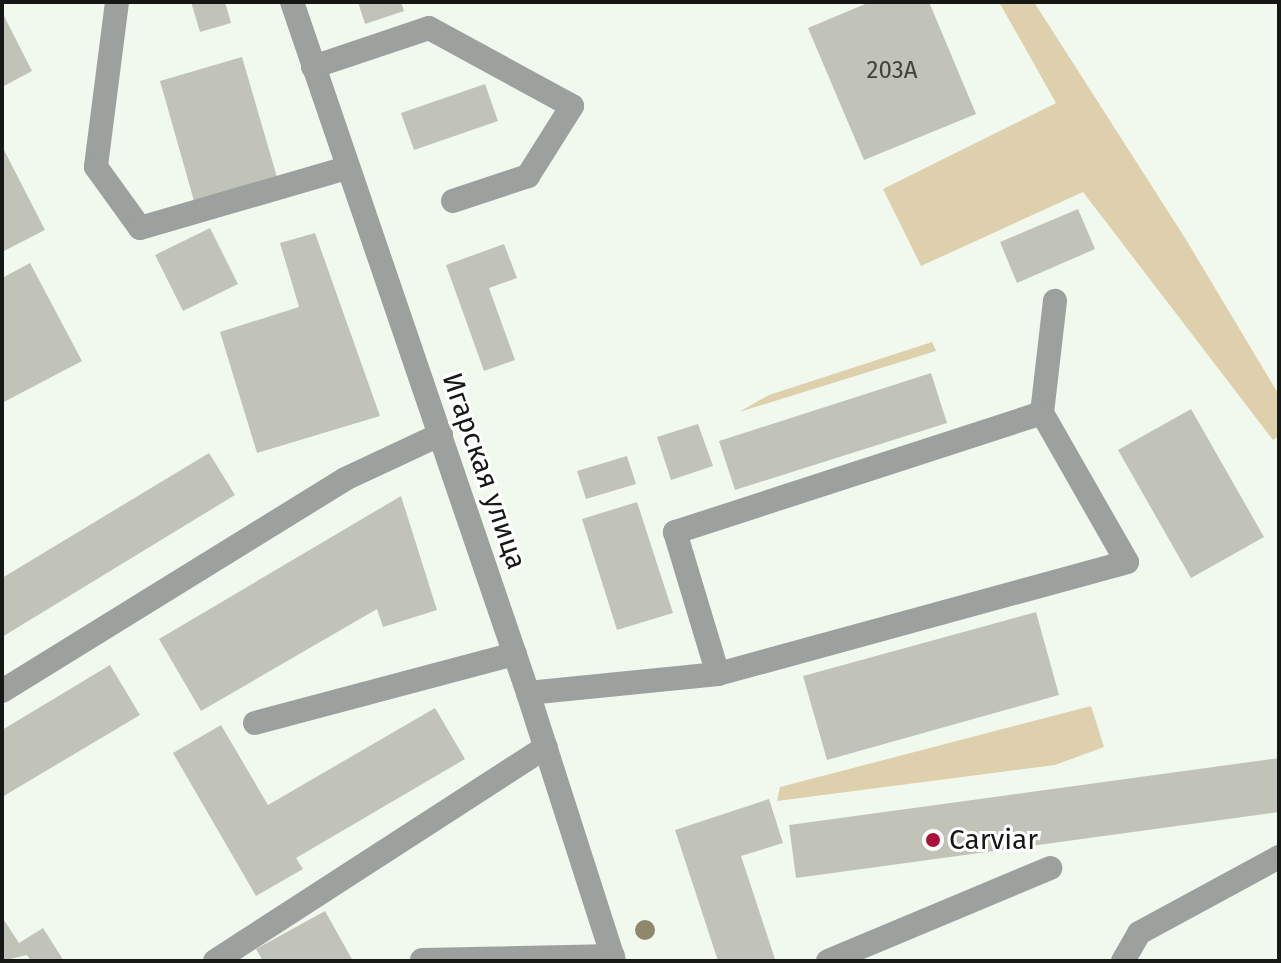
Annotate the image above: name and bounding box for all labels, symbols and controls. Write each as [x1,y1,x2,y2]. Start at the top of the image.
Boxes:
house number: 203А [867,57,917,85]
street label: Игарская улица [435,368,533,574]
place label: Carviar [949,823,1038,857]
marker: Carviar [924,831,942,849]

